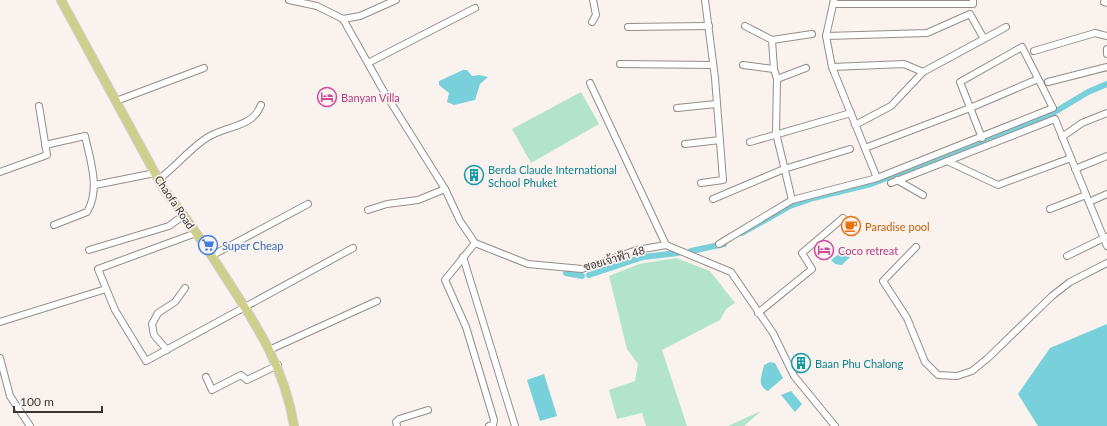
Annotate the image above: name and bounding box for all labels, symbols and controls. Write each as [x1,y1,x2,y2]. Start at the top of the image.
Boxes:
hotel icon: Banyan Villa [316,86,338,108]
place label: Banyan Villa [341,91,400,104]
place label: Berda Claude International School Phuket [488,163,617,189]
building icon: Berda Claude International School Phuket [463,164,485,186]
street label: Chaofa Road [152,173,198,231]
cafe icon: Paradise pool [840,215,862,237]
place label: Paradise pool [865,220,930,233]
supermarket icon: Super Cheap [197,234,219,256]
place label: Super Cheap [222,239,283,252]
hotel icon: Coco retreat [813,239,835,261]
street label: ซอยเจ้าฟ้า 48 [582,243,646,273]
place label: Coco retreat [838,244,898,257]
building icon: Baan Phu Chalong [790,352,812,374]
place label: Baan Phu Chalong [815,357,903,370]
scale bar [14,388,102,414]
text: 100 m [20,394,54,409]

